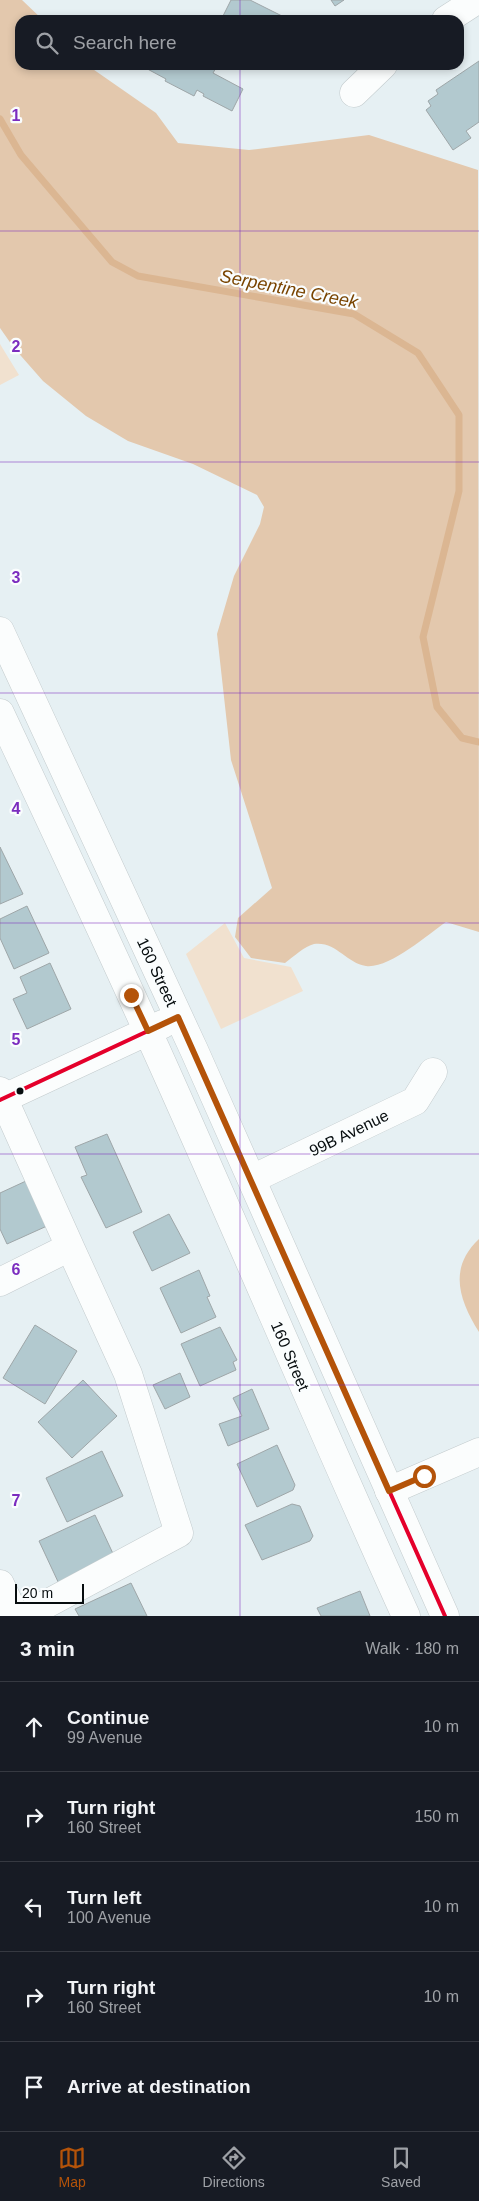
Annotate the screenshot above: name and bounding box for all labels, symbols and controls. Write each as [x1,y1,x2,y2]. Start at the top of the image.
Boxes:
search box [15,15,464,70]
icon: search [33,29,61,57]
text: Search here [73,32,177,53]
text: 1 [12,107,21,124]
water label: Serpentine Creek [218,266,361,312]
text: 2 [12,338,21,355]
text: 3 [12,569,21,586]
text: 4 [12,800,21,817]
street label: 160 Street [134,935,181,1010]
route end [120,984,143,1007]
text: 5 [12,1031,21,1048]
unlabelled marker [15,1086,25,1096]
street label: 99B Avenue [307,1106,391,1159]
text: 6 [12,1261,21,1278]
street label: 160 Street [268,1319,312,1394]
route start [413,1465,436,1488]
text: 7 [12,1492,21,1509]
scale bar [15,1581,84,1604]
text: 20 m [22,1585,53,1601]
text: 3 min [20,1637,75,1660]
text: Walk · 180 m [365,1640,459,1657]
text: Continue [67,1707,149,1728]
icon: ahead [20,1713,48,1741]
text: 10 m [423,1718,459,1735]
text: 99 Avenue [67,1729,142,1746]
text: Turn right [67,1797,155,1818]
icon: right [20,1803,48,1831]
text: 150 m [415,1808,459,1825]
text: 160 Street [67,1819,141,1836]
text: Turn left [67,1887,142,1908]
icon: left [20,1893,48,1921]
text: 10 m [423,1898,459,1915]
text: 100 Avenue [67,1909,151,1926]
text: Turn right [67,1977,155,1998]
icon: right [20,1983,48,2011]
text: 10 m [423,1988,459,2005]
text: 160 Street [67,1999,141,2016]
icon: arrive [20,2073,48,2101]
text: Arrive at destination [67,2076,251,2097]
tab: Map [58,2144,86,2190]
tab: Directions [203,2144,265,2190]
tab: Saved [381,2144,421,2190]

